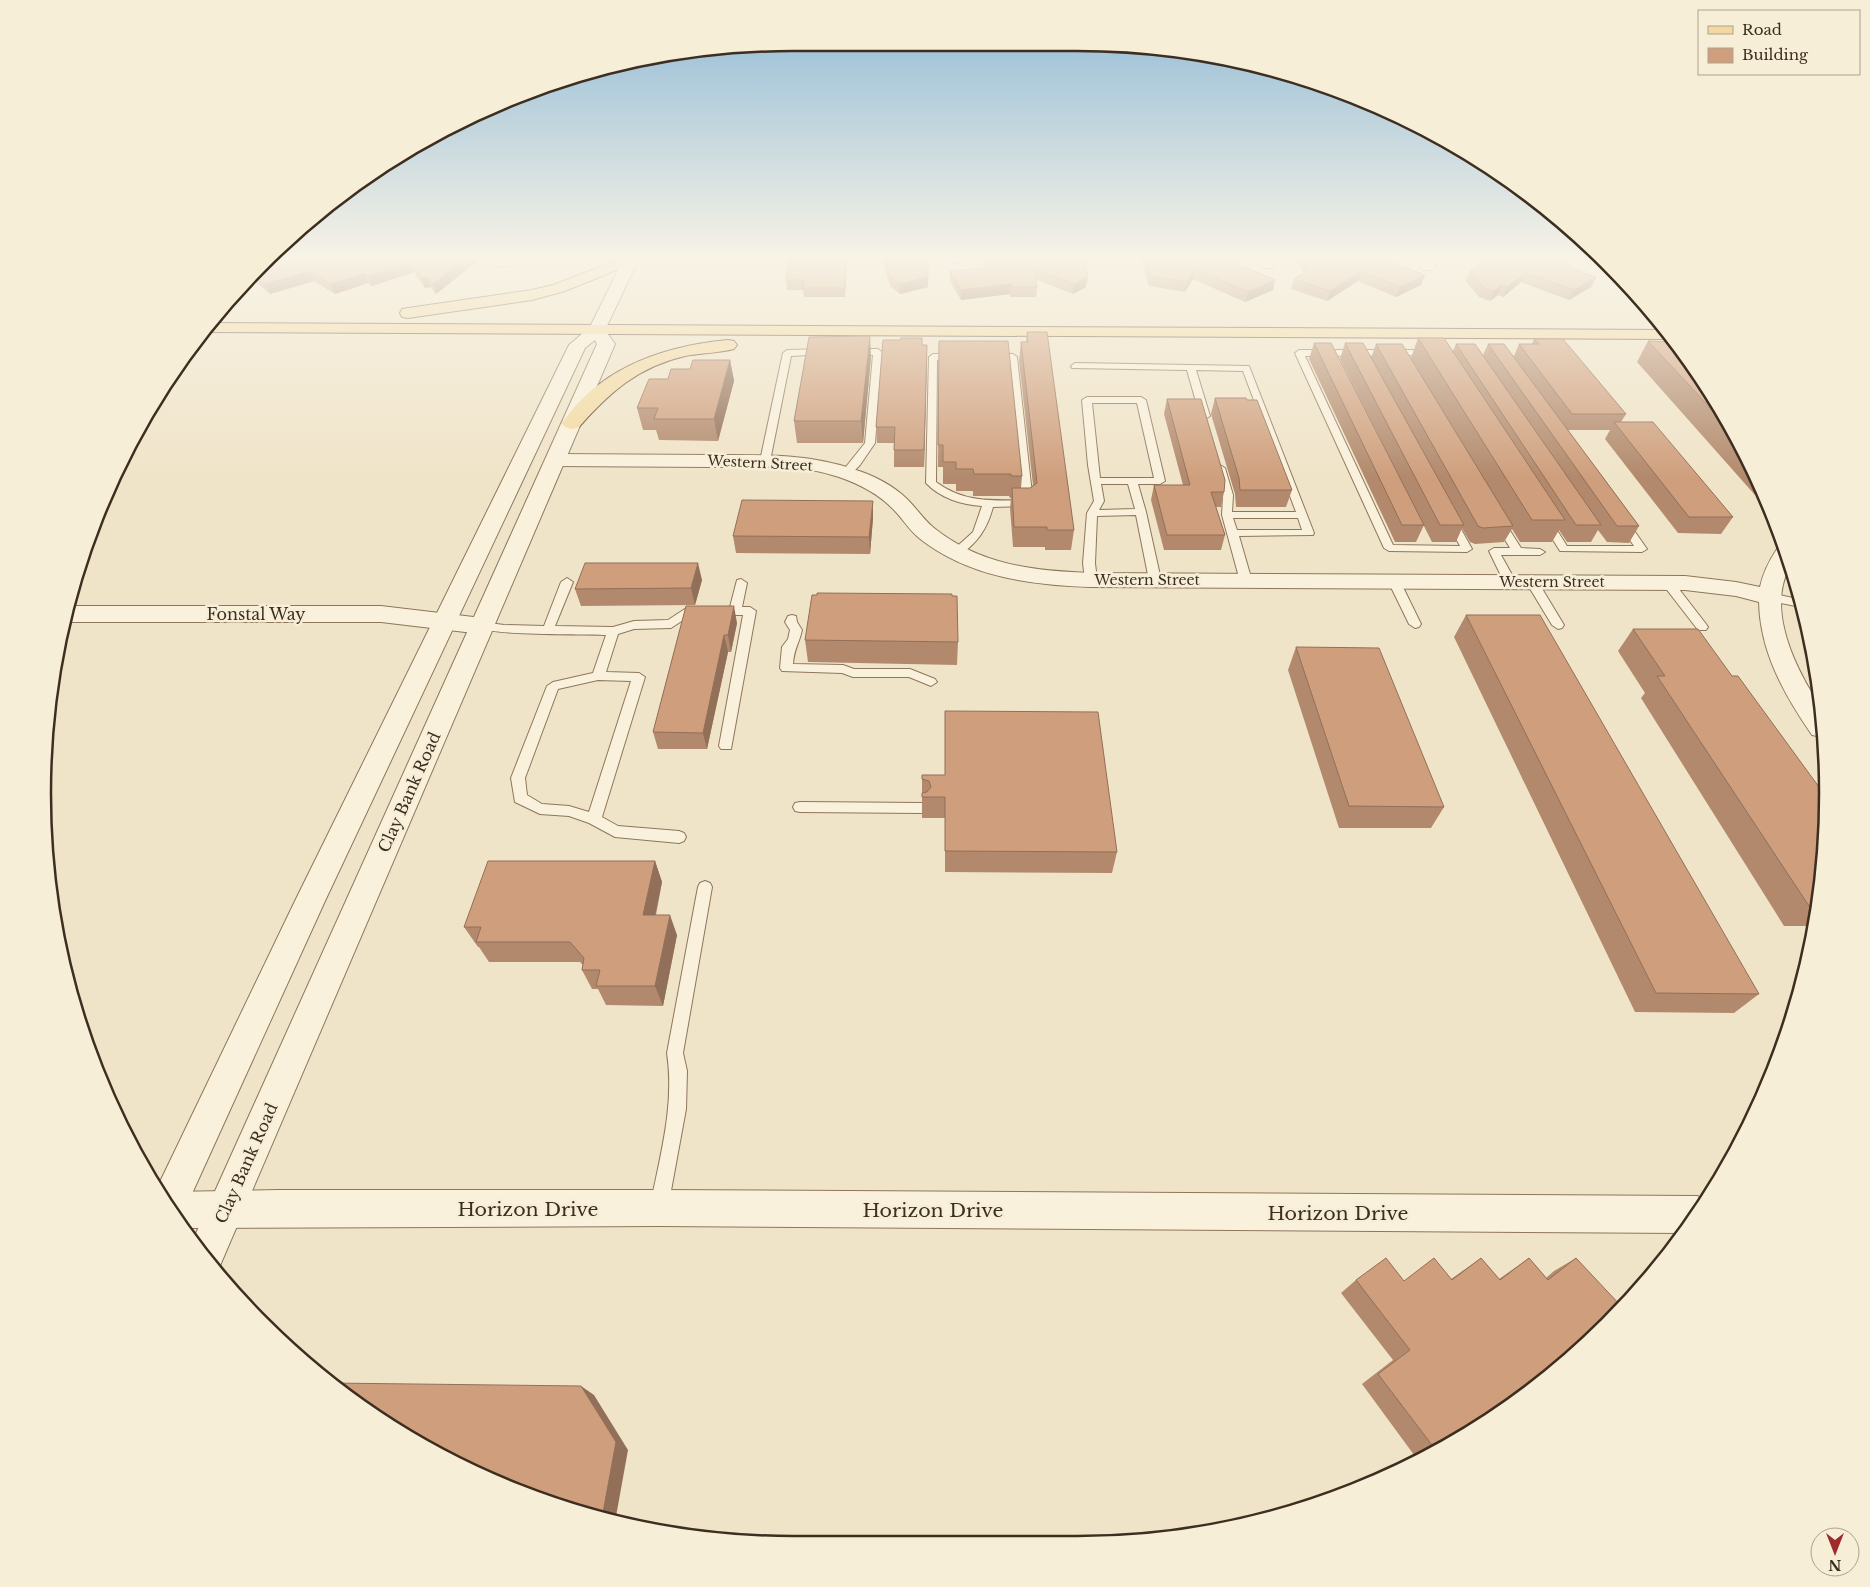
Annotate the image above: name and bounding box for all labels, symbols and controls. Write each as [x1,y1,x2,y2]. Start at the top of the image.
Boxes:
legend [1698,10,1860,75]
text: Road [1742,20,1782,39]
text: Building [1742,45,1809,64]
street label: Western Street [706,451,814,475]
street label: Western Street [1093,571,1200,589]
street label: Western Street [1498,573,1605,591]
street label: Fonstal Way [206,604,306,624]
street label: Clay Bank Road [373,728,445,855]
street label: Clay Bank Road [210,1099,282,1226]
street label: Horizon Drive [458,1198,598,1221]
street label: Horizon Drive [863,1199,1003,1222]
street label: Horizon Drive [1268,1202,1408,1225]
north arrow [1810,1527,1860,1577]
text: N [1828,1556,1842,1574]

